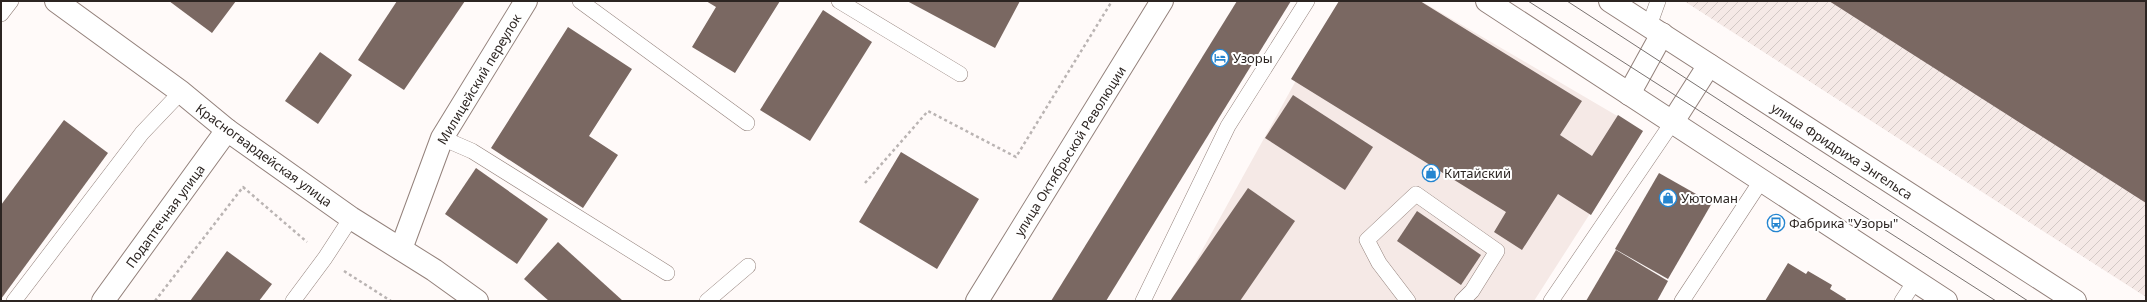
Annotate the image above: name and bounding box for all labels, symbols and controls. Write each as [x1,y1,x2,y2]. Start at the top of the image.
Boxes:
street label: Милицейский переулок [433,10,525,148]
hotel icon: Узоры [1210,48,1230,68]
place label: Узоры [1233,49,1273,67]
street label: улица Октябрьской Революции [1010,62,1130,240]
street label: улица Фридриха Энгельса [1768,98,1916,204]
street label: Красногвардейская улица [192,99,336,211]
street label: Подаптечная улица [121,161,209,271]
shop icon: Китайский [1421,163,1441,183]
place label: Китайский [1444,164,1511,182]
shop icon: Уютоман [1658,188,1678,208]
place label: Уютоман [1681,189,1738,207]
bus stop icon: Фабрика "Узоры" [1766,213,1786,233]
place label: Фабрика "Узоры" [1789,214,1898,232]

